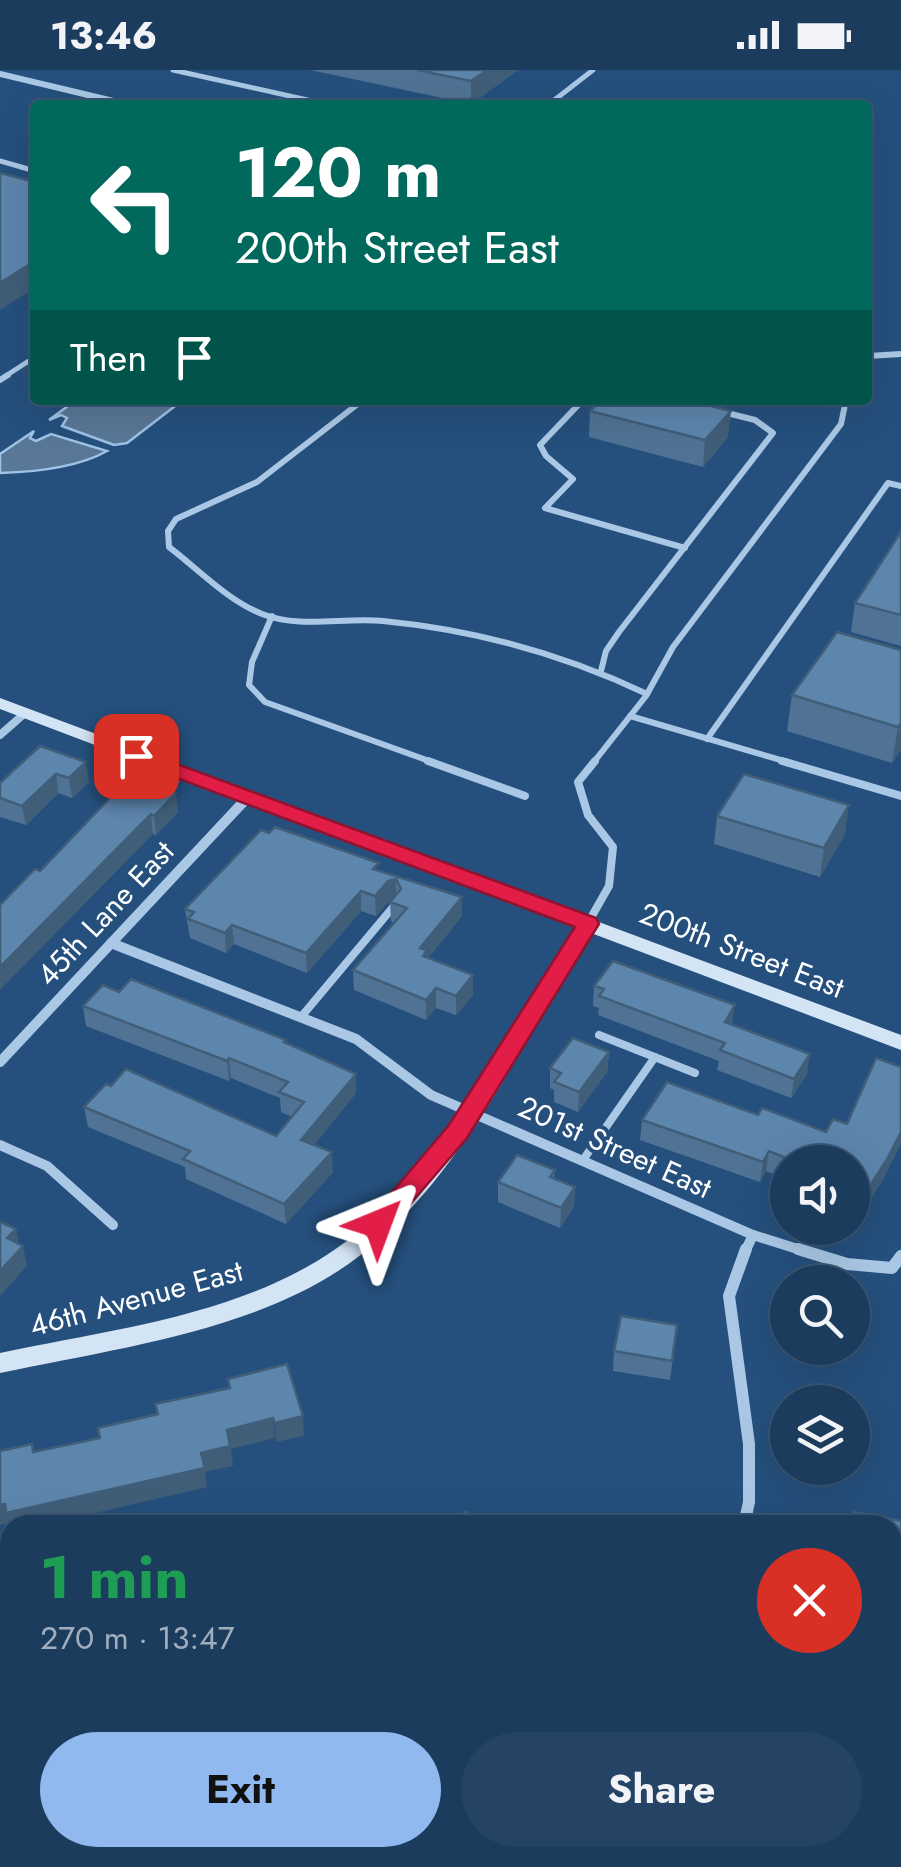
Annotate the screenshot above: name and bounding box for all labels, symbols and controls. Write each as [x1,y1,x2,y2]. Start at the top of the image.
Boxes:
text: 13:46 [50,8,157,63]
text: 120 m [235,122,441,223]
icon: left [70,140,200,270]
text: 200th Street East [235,215,559,280]
text: Then [70,330,147,385]
icon: arrive [167,330,222,385]
pin [94,714,179,799]
icon: arrive [109,729,164,784]
street label: 45th Lane East [26,830,184,995]
street label: 200th Street East [634,891,851,1009]
street label: 201st Street East [511,1085,719,1209]
map controls [770,1145,870,1485]
button: sound [770,1145,870,1245]
position arrow [326,1172,430,1276]
street label: 46th Avenue East [24,1249,248,1347]
button: search [770,1265,870,1365]
button: layers [770,1385,870,1485]
text: 1 min [40,1534,189,1621]
button: close [757,1548,862,1653]
text: 270 m · 13:47 [40,1615,235,1661]
button: Exit [40,1732,441,1847]
button: Share [461,1732,862,1847]

